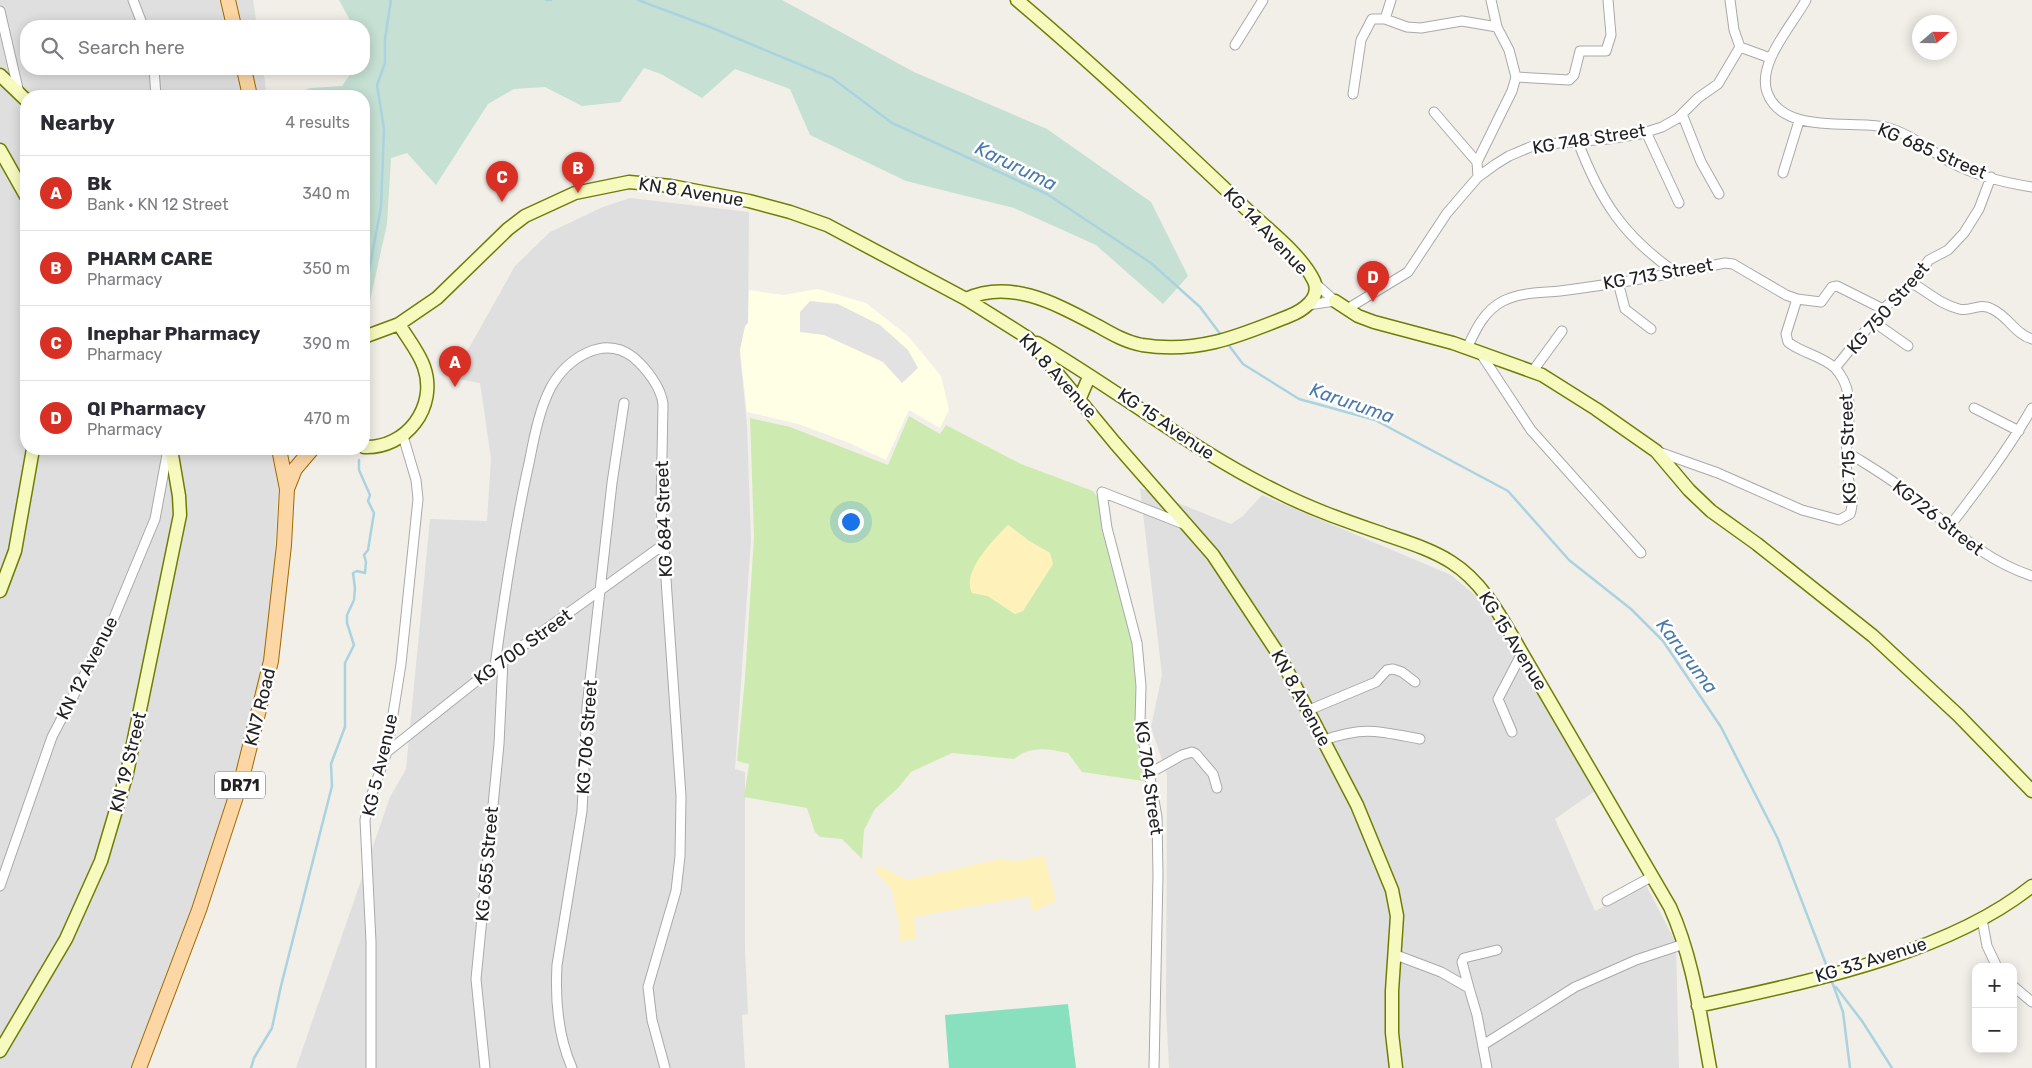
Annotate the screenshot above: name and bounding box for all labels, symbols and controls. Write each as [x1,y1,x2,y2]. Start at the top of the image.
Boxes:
north arrow [1912,15,1957,60]
search box [20,20,370,75]
icon: search [38,34,66,62]
text: Search here [78,36,185,59]
text: Nearby [40,110,115,135]
text: 4 results [285,113,350,132]
street label: KG 685 Street [1874,118,1990,184]
street label: KG 748 Street [1531,119,1647,159]
water label: Karuruma [972,136,1060,196]
pin: B [562,152,594,193]
pin: C [486,161,518,202]
text: Bk [87,172,112,195]
street label: KN 8 Avenue [637,173,745,211]
street label: KG 14 Avenue [1219,183,1313,279]
text: A [50,184,62,203]
text: 340 m [302,184,350,203]
text: Bank · KN 12 Street [87,195,229,214]
text: PHARM CARE [87,247,213,270]
street label: KG 713 Street [1601,254,1715,294]
street label: KG 750 Street [1842,258,1934,358]
text: B [50,259,62,278]
text: 350 m [303,259,350,278]
pin: D [1357,261,1389,302]
text: Pharmacy [87,270,162,289]
text: Inephar Pharmacy [87,322,260,345]
street label: KN 8 Avenue [1014,329,1102,423]
text: C [50,334,62,353]
text: 390 m [303,334,350,353]
text: Pharmacy [87,345,162,364]
pin: A [439,346,471,387]
water label: Karuruma [1307,378,1397,428]
street label: KG 15 Avenue [1113,384,1219,464]
street label: KG 715 Street [1835,393,1861,505]
text: Ql Pharmacy [87,397,206,420]
text: D [50,409,62,428]
text: 470 m [304,409,350,428]
text: Pharmacy [87,420,162,439]
street label: KG 684 Street [651,460,677,578]
street label: KG726 Street [1888,476,1988,560]
your location [838,509,864,535]
street label: KG 15 Avenue [1474,588,1552,694]
street label: KG 700 Street [470,604,576,690]
street label: KN 12 Avenue [52,613,122,723]
water label: Karuruma [1651,614,1723,698]
street label: KN 8 Avenue [1266,646,1336,750]
street label: KN7 Road [240,666,280,748]
street label: KG 706 Street [572,679,602,795]
street label: KN 19 Street [105,710,151,814]
street label: KG 5 Avenue [358,712,402,818]
street label: KG 704 Street [1130,719,1168,837]
road number: DR71 [215,772,265,798]
street label: KG 655 Street [471,806,503,922]
street label: KG 33 Avenue [1813,933,1929,987]
map controls [1972,963,2017,1053]
button: + [1972,963,2017,1008]
button: − [1972,1008,2017,1053]

